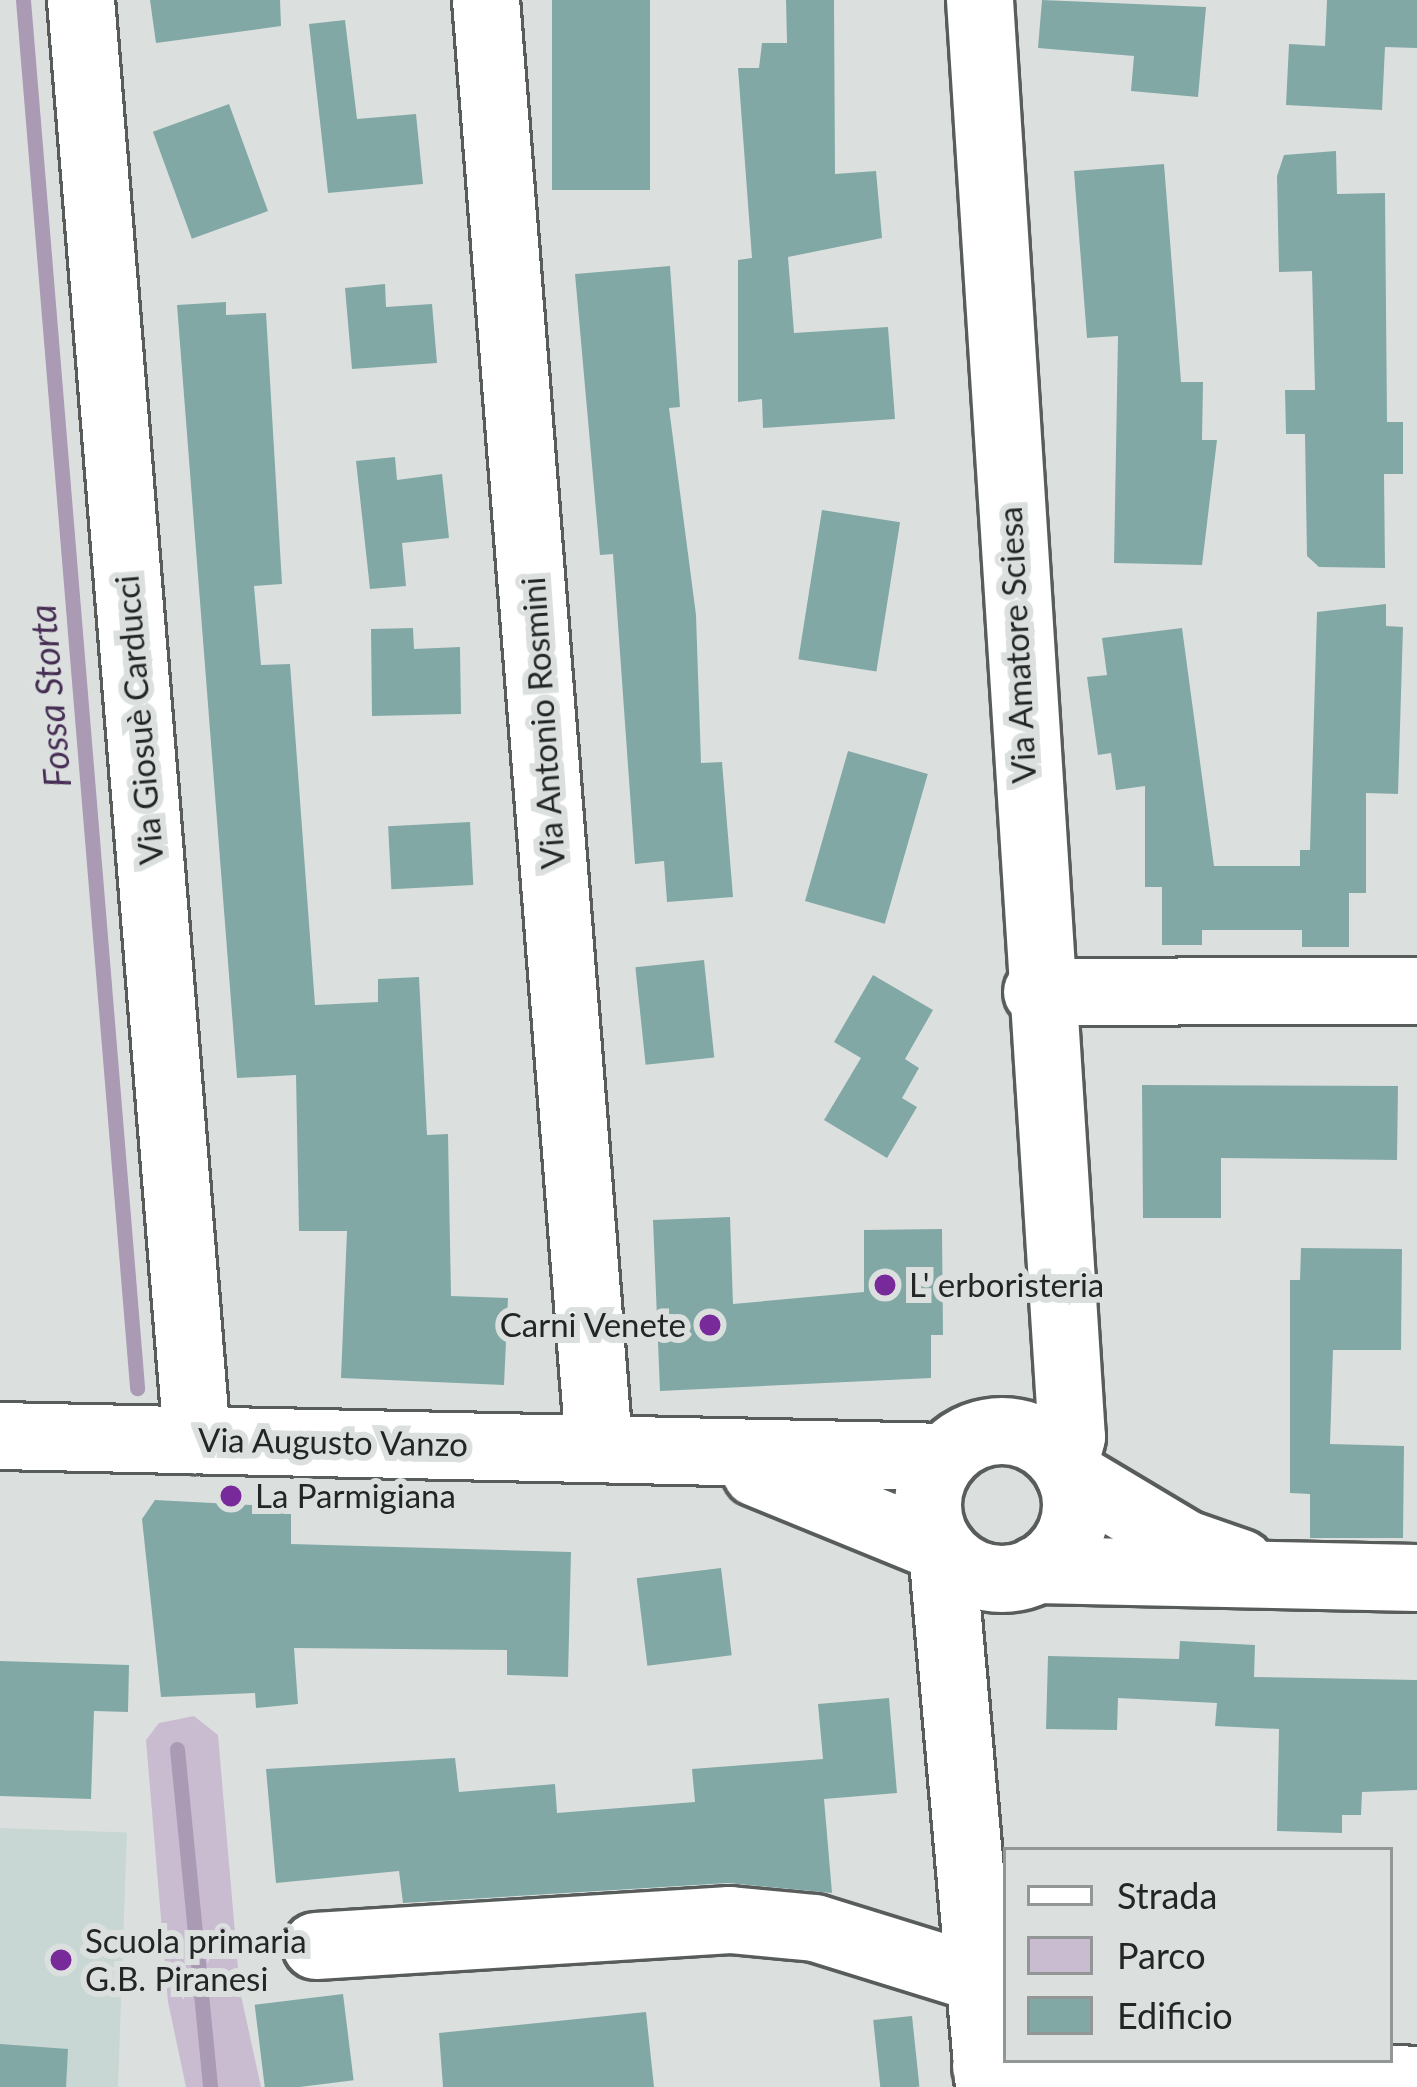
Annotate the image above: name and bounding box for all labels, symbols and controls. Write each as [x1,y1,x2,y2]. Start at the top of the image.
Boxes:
street label: Via Amatore Sciesa [990,505,1044,785]
street label: Via Giosuè Carducci [107,574,171,866]
street label: Via Antonio Rosmini [513,575,573,871]
water label: Fossa Storta [20,603,80,789]
place label: L' erboristeria [909,1265,1104,1305]
marker: L' erboristeria [872,1272,898,1298]
place label: Carni Venete [499,1305,686,1345]
marker: Carni Venete [697,1312,723,1338]
street label: Via Augusto Vanzo [197,1420,469,1464]
place label: La Parmigiana [255,1476,456,1516]
marker: La Parmigiana [218,1483,244,1509]
legend [1003,1847,1393,2063]
text: Strada [1117,1873,1217,1917]
place label: Scuola primaria G.B. Piranesi [85,1921,307,1999]
text: Parco [1117,1933,1206,1977]
marker: Scuola primaria G.B. Piranesi [48,1947,74,1973]
text: Edificio [1117,1993,1233,2037]

